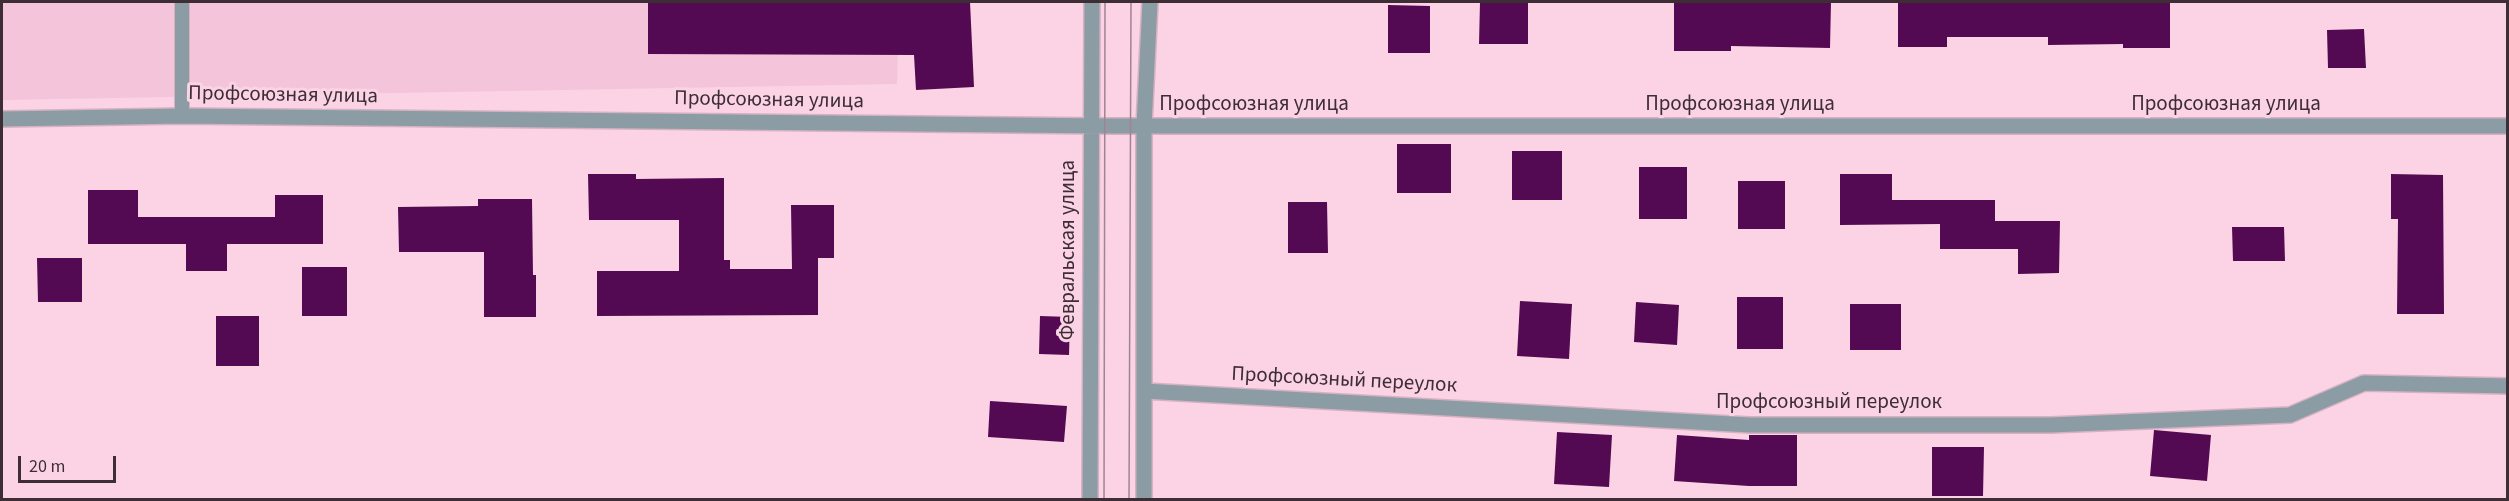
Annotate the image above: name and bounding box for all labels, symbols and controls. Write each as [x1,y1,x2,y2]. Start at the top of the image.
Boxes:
street label: Профсоюзная улица [188,82,378,110]
street label: Профсоюзная улица [674,87,864,115]
street label: Профсоюзная улица [1159,92,1349,118]
street label: Профсоюзная улица [1645,92,1835,118]
street label: Профсоюзная улица [2131,92,2321,118]
street label: Февральская улица [1056,160,1082,340]
street label: Профсоюзный переулок [1230,363,1458,399]
street label: Профсоюзный переулок [1716,390,1942,416]
scale bar [21,444,118,482]
text: 20 m [29,454,65,479]

